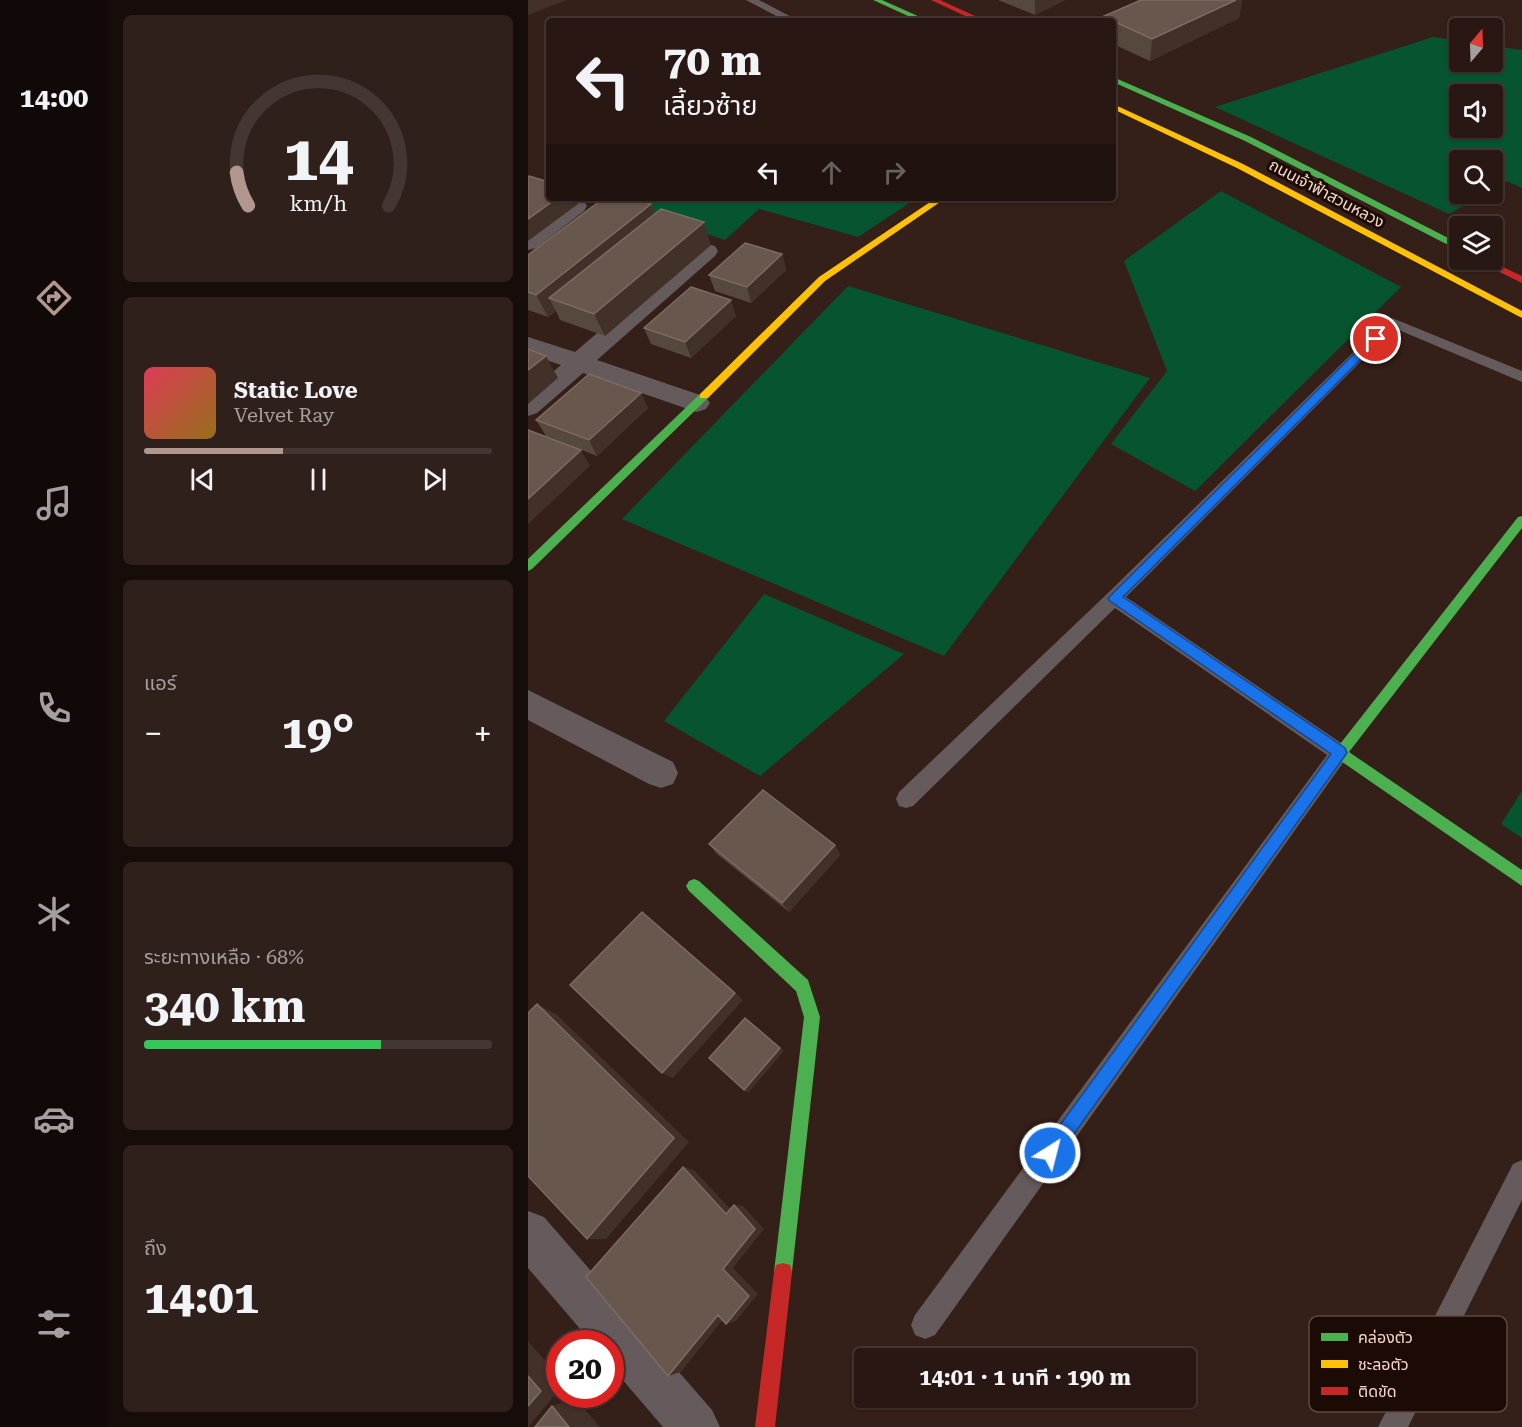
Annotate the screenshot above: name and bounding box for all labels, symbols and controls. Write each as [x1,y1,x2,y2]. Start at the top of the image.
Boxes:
north arrow [1449,18,1503,72]
map controls [1449,18,1503,270]
text: 70 m [663,36,761,85]
icon: left [564,42,642,120]
text: 14:00 [20,82,88,114]
button: sound [1449,84,1503,138]
text: เลี้ยวซ้าย [663,90,757,122]
text: 14 [283,122,353,195]
button: search [1449,150,1503,204]
street label: ถนนเจ้าฟ้าสวนหลวง [1266,155,1388,232]
icon: left [752,156,785,189]
icon: ahead [815,156,848,189]
icon: right [878,156,911,189]
text: km/h [289,191,347,216]
button: layers [1449,216,1503,270]
icon: directions [33,277,75,319]
pin [1350,313,1401,364]
icon: arrive [1359,322,1392,355]
text: Static Love [234,378,358,403]
text: Velvet Ray [234,403,334,427]
icon: previous [186,463,219,496]
icon: pause [302,463,335,496]
icon: next [418,463,451,496]
icon: music [33,482,75,524]
text: แอร์ [144,671,176,695]
icon: phone [33,687,75,729]
text: 19° [282,706,354,759]
text: − [144,714,162,753]
text: + [474,714,492,753]
icon: climate [33,893,75,935]
text: ระยะทางเหลือ · 68% [144,945,304,969]
text: 340 km [144,980,305,1033]
icon: car [33,1098,75,1140]
position arrow [1018,1121,1082,1185]
text: ถึง [144,1236,167,1260]
text: 14:01 [144,1271,259,1324]
icon: filters [33,1303,75,1345]
legend [1309,1316,1507,1412]
text: คล่องตัว [1358,1328,1413,1347]
speed limit sign: 20 [546,1330,624,1408]
text: ชะลอตัว [1358,1355,1409,1374]
text: 14:01 · 1 นาที · 190 m [919,1365,1131,1390]
text: ติดขัด [1358,1382,1397,1401]

